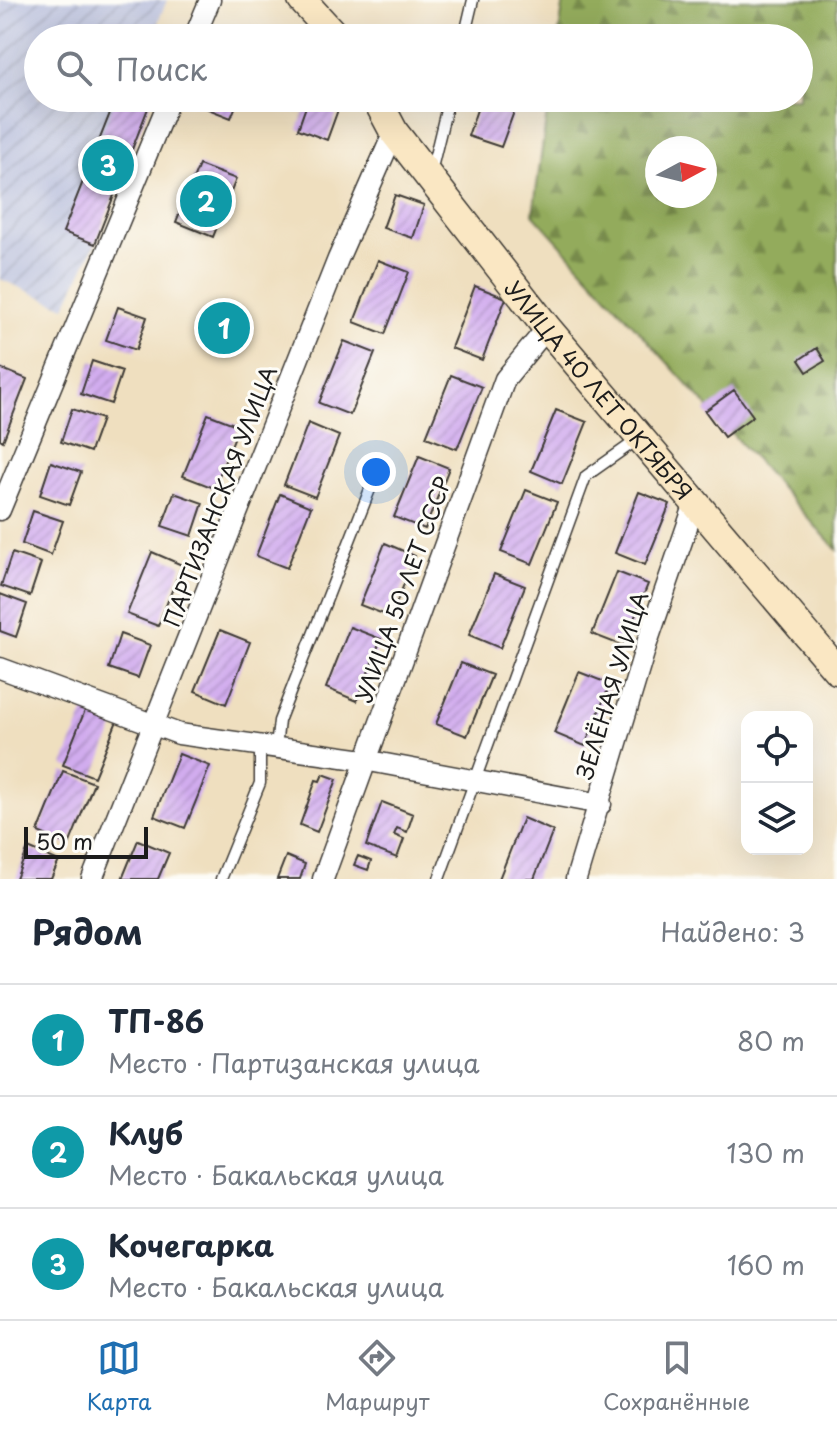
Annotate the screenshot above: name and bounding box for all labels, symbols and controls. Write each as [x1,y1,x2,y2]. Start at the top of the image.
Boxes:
search box [24,24,813,112]
icon: search [52,46,96,90]
text: Поиск [116,46,207,91]
pin: 3 [82,135,134,195]
north arrow [645,136,717,208]
pin: 2 [180,171,232,231]
street label: УЛИЦА 40 ЛЕТ ОКТЯБРЯ [498,272,702,506]
pin: 1 [198,298,250,358]
street label: ПАРТИЗАНСКАЯ УЛИЦА [154,360,284,631]
your location [356,452,396,492]
street label: УЛИЦА 50 ЛЕТ СССР [346,471,458,707]
street label: ЗЕЛЁНАЯ УЛИЦА [567,587,655,783]
map controls [741,711,813,855]
button: locate [741,711,813,783]
button: layers [741,783,813,855]
scale bar [24,823,148,859]
text: 50 m [36,824,93,857]
text: Рядом [32,905,143,957]
text: Найдено: 3 [661,912,805,951]
text: ТП-86 [108,998,204,1043]
text: 1 [52,1021,64,1060]
text: 80 m [737,1021,805,1060]
text: Место · Партизанская улица [108,1043,480,1082]
text: Клуб [108,1110,183,1155]
text: 2 [49,1133,67,1172]
text: 130 m [726,1133,805,1172]
text: Место · Бакальская улица [108,1155,444,1194]
text: Кочегарка [108,1222,274,1267]
text: 3 [49,1245,67,1284]
text: 160 m [727,1245,805,1284]
text: Место · Бакальская улица [108,1267,444,1306]
tab: Карта [87,1336,151,1417]
tab: Маршрут [325,1336,429,1417]
tab: Сохранённые [603,1336,750,1417]

